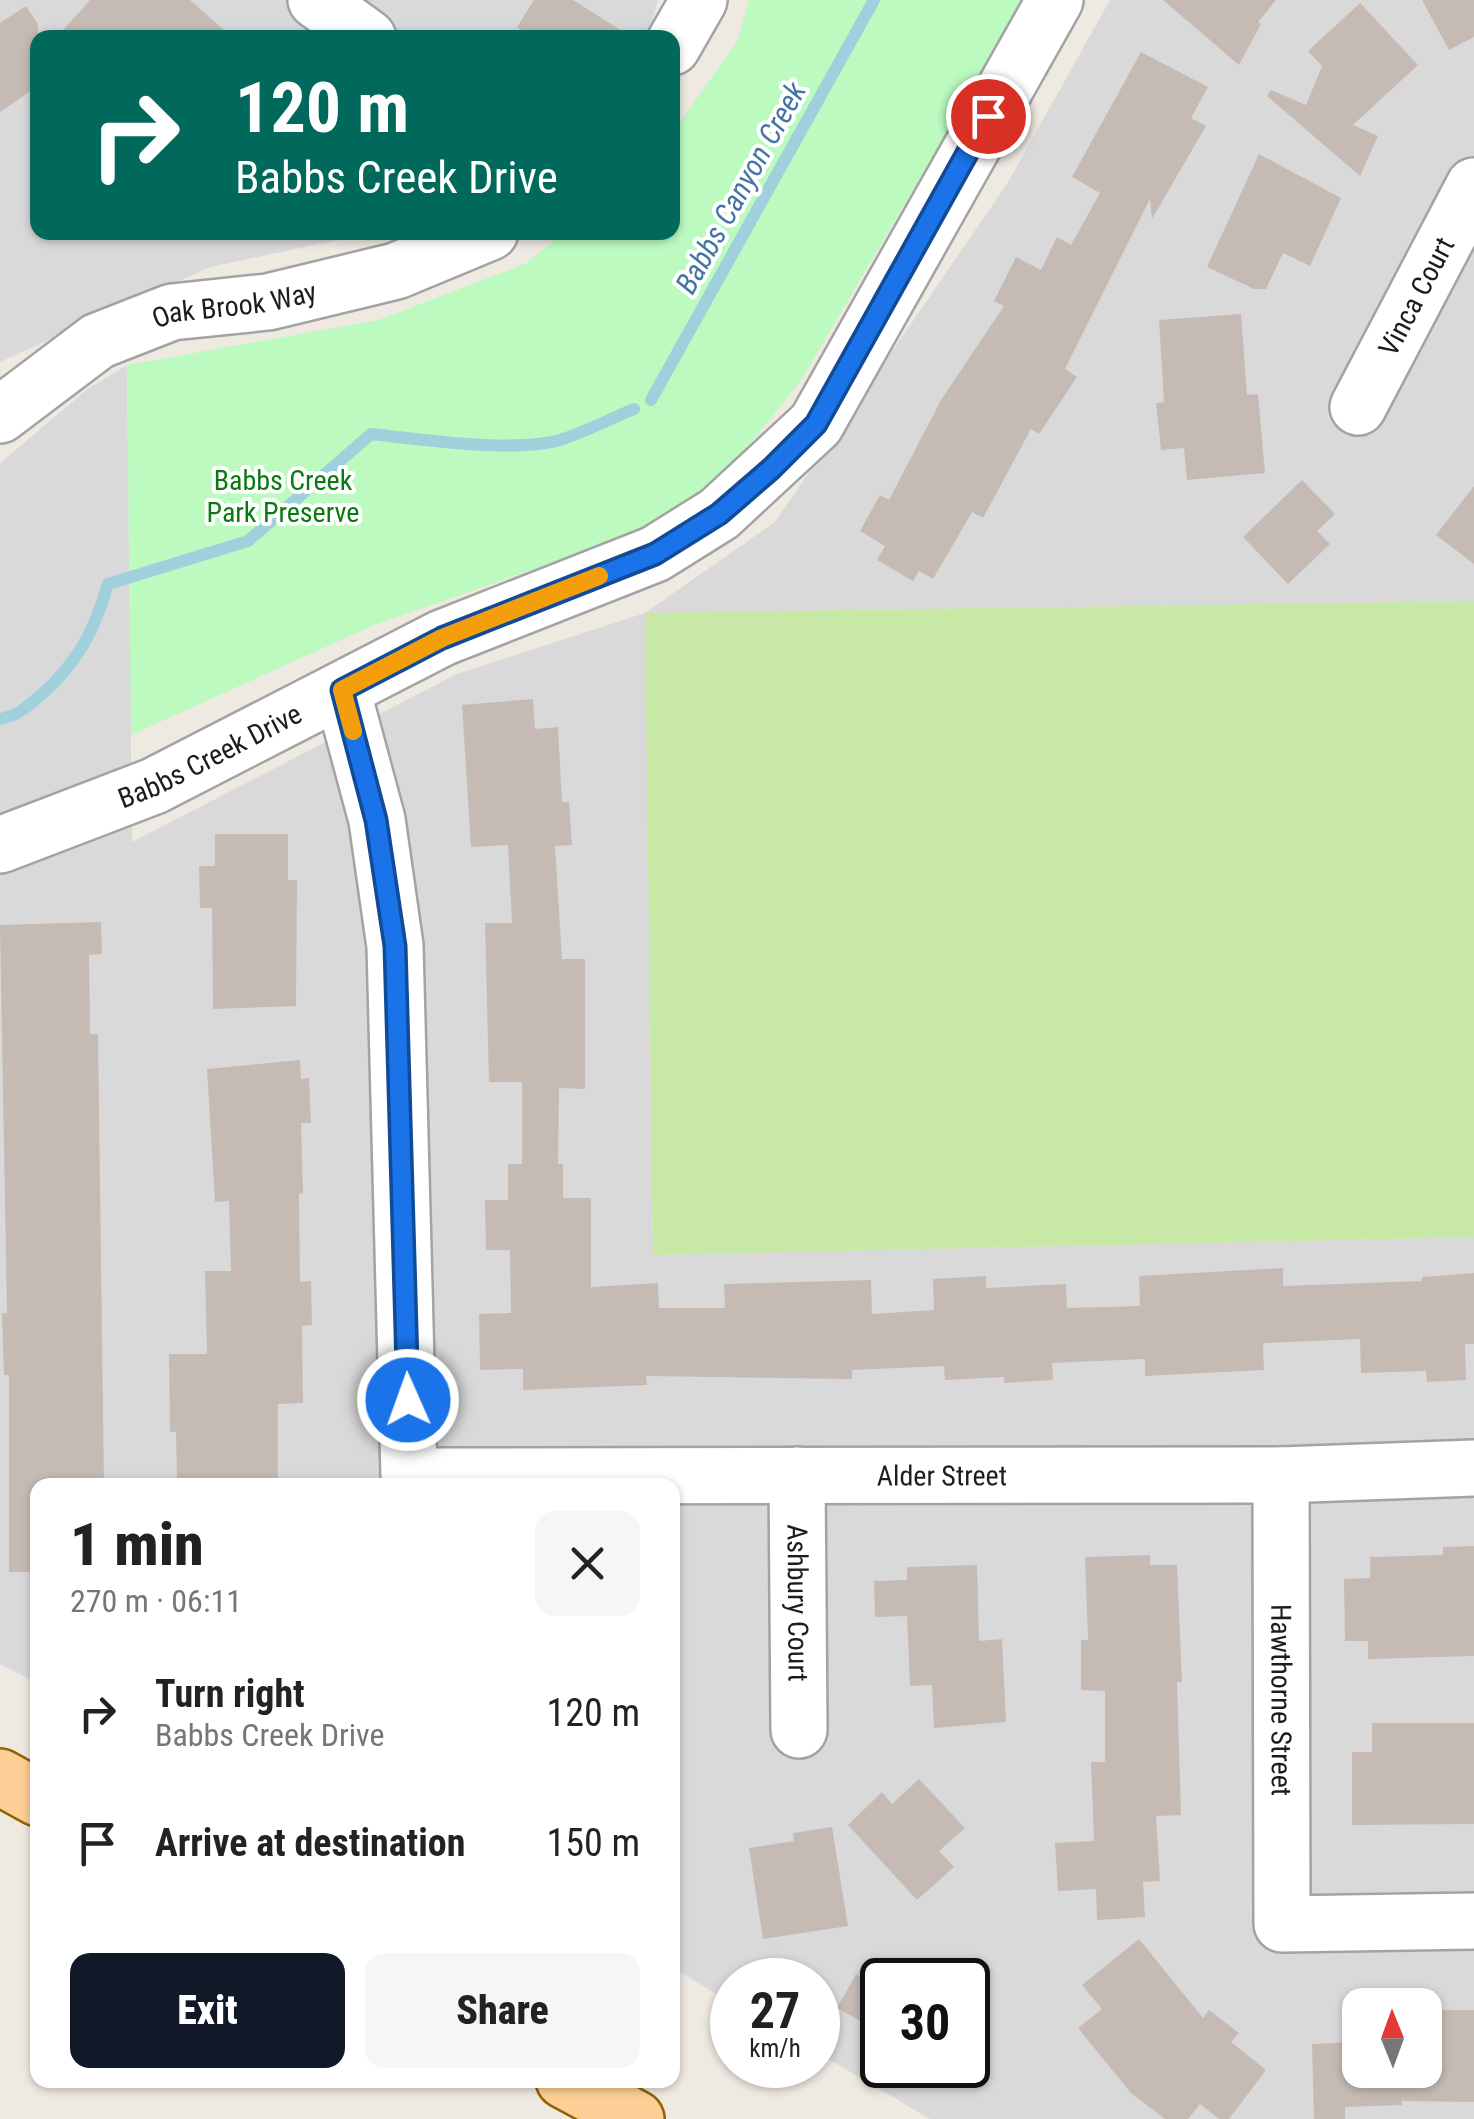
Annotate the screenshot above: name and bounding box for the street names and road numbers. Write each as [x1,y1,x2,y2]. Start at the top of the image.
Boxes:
street label: Vinca Court [1372,232,1461,362]
street label: Oak Brook Way [147,275,320,335]
street label: Babbs Creek Drive [113,697,307,815]
street label: Alder Street [877,1459,1007,1492]
street label: Ashbury Court [780,1524,815,1682]
street label: Hawthorne Street [1264,1604,1298,1796]

